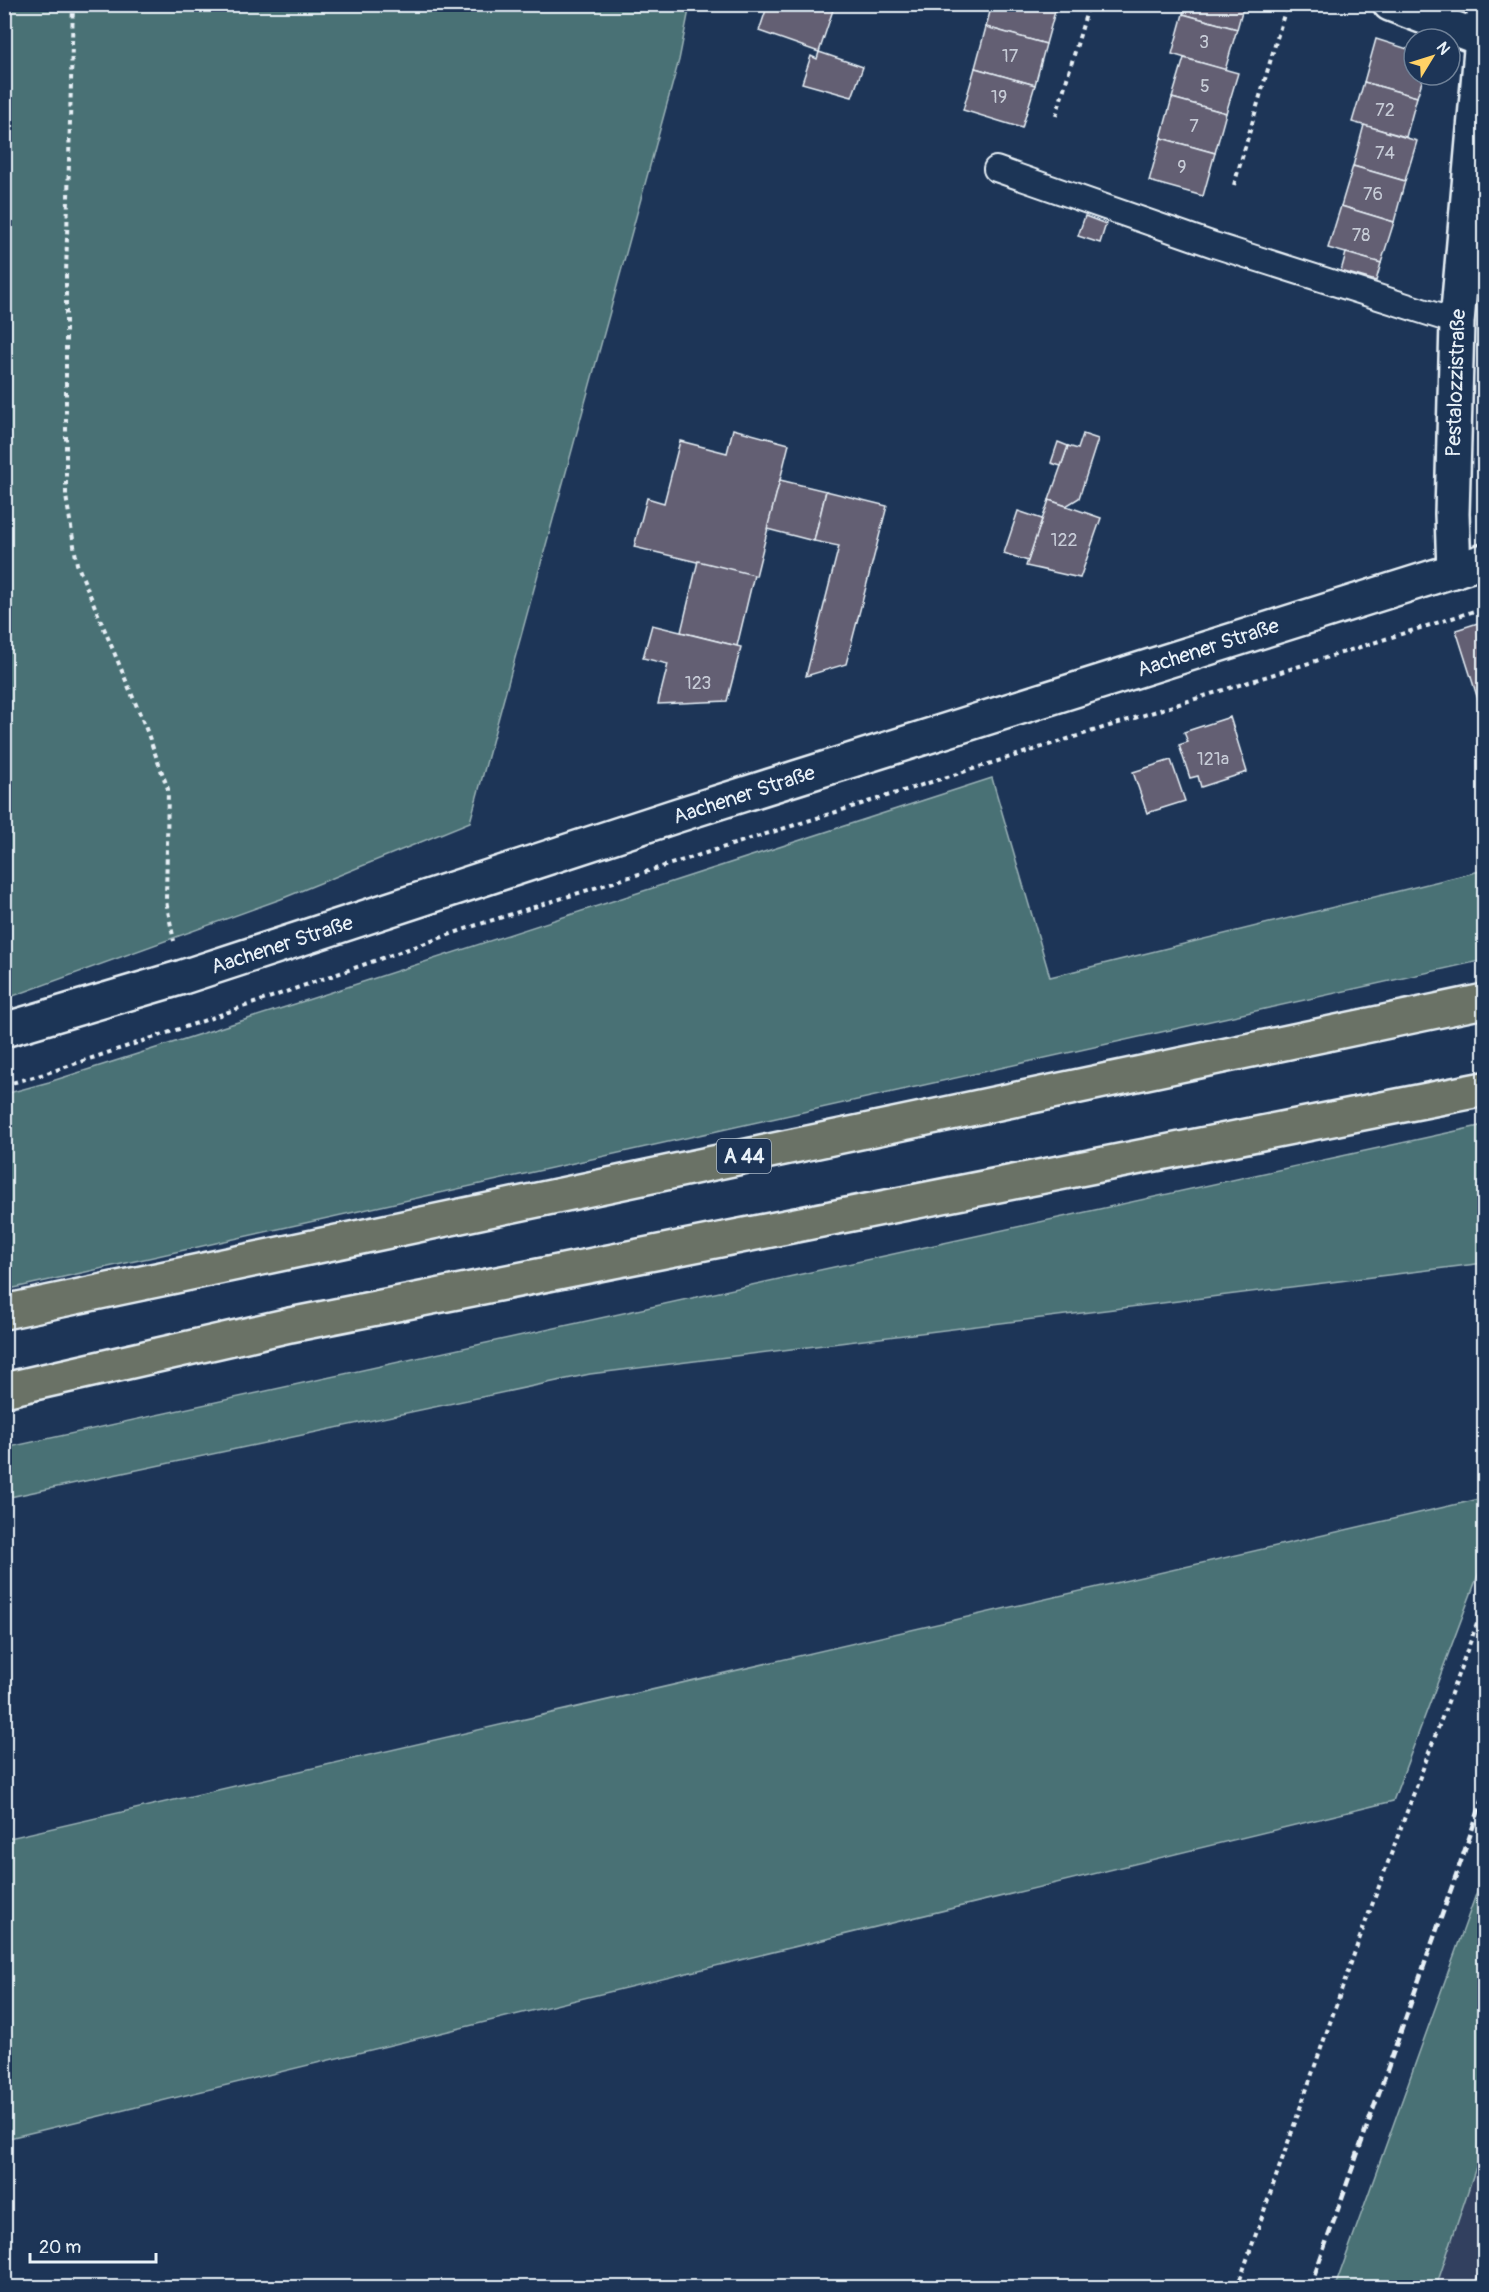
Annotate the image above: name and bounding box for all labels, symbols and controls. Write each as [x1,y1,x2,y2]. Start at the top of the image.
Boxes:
north arrow [1402,27,1462,87]
house number: 3 [1199,31,1209,54]
text: N [1432,38,1454,59]
house number: 17 [1002,45,1019,68]
house number: 5 [1200,75,1210,98]
house number: 19 [991,86,1007,109]
house number: 72 [1375,99,1395,122]
house number: 7 [1189,115,1199,138]
house number: 74 [1375,142,1396,165]
house number: 9 [1177,156,1187,179]
house number: 76 [1363,183,1383,206]
house number: 78 [1352,224,1370,247]
street label: Pestalozzistraße [1440,308,1472,458]
house number: 122 [1050,529,1078,552]
street label: Aachener Straße [1133,612,1283,684]
house number: 123 [685,672,711,695]
house number: 121a [1197,748,1229,771]
street label: Aachener Straße [669,759,819,831]
street label: Aachener Straße [207,909,357,981]
road number: A 44 [717,1139,771,1173]
scale bar [30,2226,156,2264]
text: 20 m [39,2236,81,2259]

